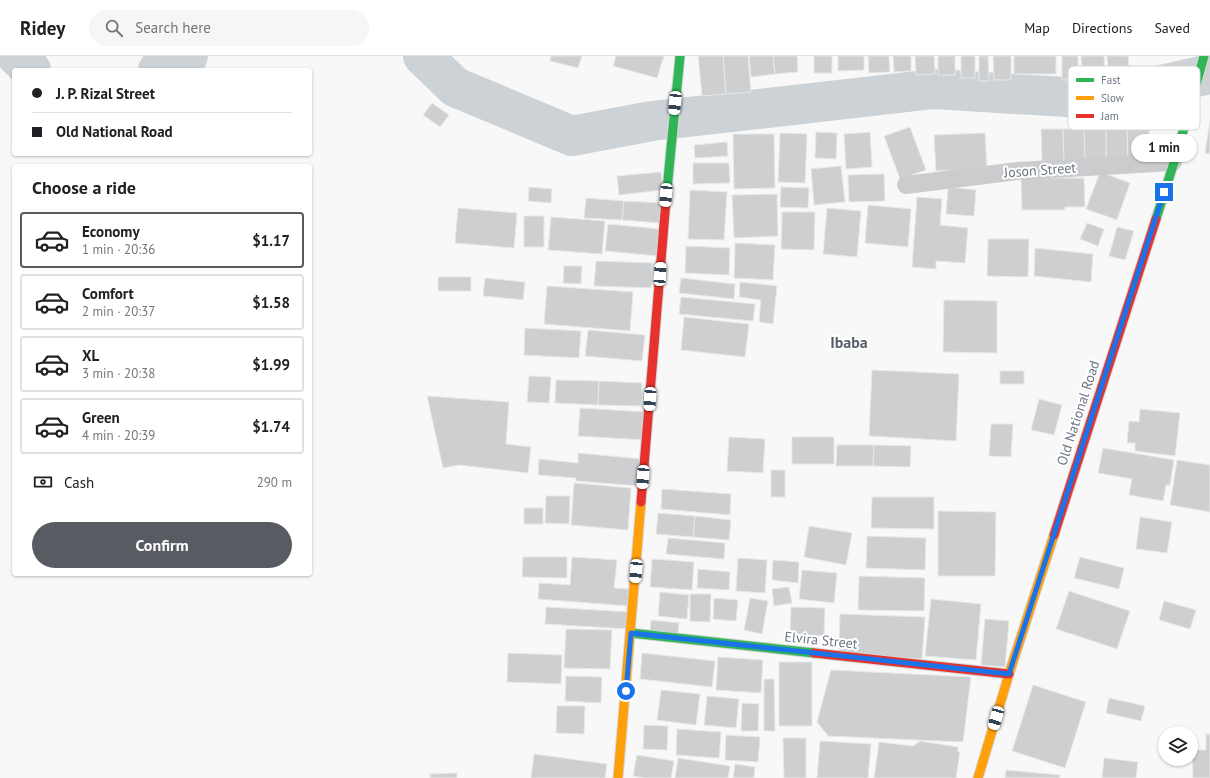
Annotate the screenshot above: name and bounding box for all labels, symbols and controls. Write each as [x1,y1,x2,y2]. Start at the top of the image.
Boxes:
search box [89,10,369,46]
text: Ridey [20,16,65,40]
icon: search [103,17,125,39]
text: Search here [135,18,211,37]
text: Map [1024,19,1050,37]
text: Directions [1072,19,1132,37]
text: Saved [1154,19,1190,37]
legend [1068,66,1200,130]
text: Fast [1101,73,1121,87]
text: J. P. Rizal Street [56,84,155,103]
car [668,90,682,116]
text: Slow [1101,91,1124,105]
text: Jam [1100,109,1119,123]
text: Old National Road [56,122,173,141]
callout: 1 min [1131,134,1197,162]
text: 1 min [1148,139,1180,156]
street label: Joson Street [1002,158,1077,182]
text: Choose a ride [32,176,136,199]
car [659,183,673,207]
route end [1155,183,1173,201]
icon: car [34,222,70,258]
text: Economy [82,222,140,241]
text: $1.17 [252,231,290,250]
text: 1 min · 20:36 [82,241,155,258]
car [653,262,667,286]
icon: car [34,284,70,320]
text: Comfort [82,284,134,303]
text: $1.58 [252,293,290,312]
text: 2 min · 20:37 [82,303,155,320]
district label: Ibaba [830,332,868,352]
icon: car [34,346,70,382]
text: XL [82,346,99,365]
text: $1.99 [252,355,290,374]
street label: Old National Road [1053,358,1103,468]
text: 3 min · 20:38 [82,365,155,382]
car [643,387,657,411]
icon: car [34,408,70,444]
text: Green [82,408,120,427]
text: $1.74 [252,417,290,436]
text: 4 min · 20:39 [82,427,155,444]
car [636,465,650,489]
icon: cash [32,471,54,493]
text: Cash [64,473,94,492]
text: 290 m [257,474,292,491]
button: Confirm [32,522,292,568]
car [629,559,643,583]
street label: Elvira Street [784,627,859,653]
route start [617,682,635,700]
car [987,705,1005,731]
map controls [1158,726,1198,766]
button: layers [1158,726,1198,766]

